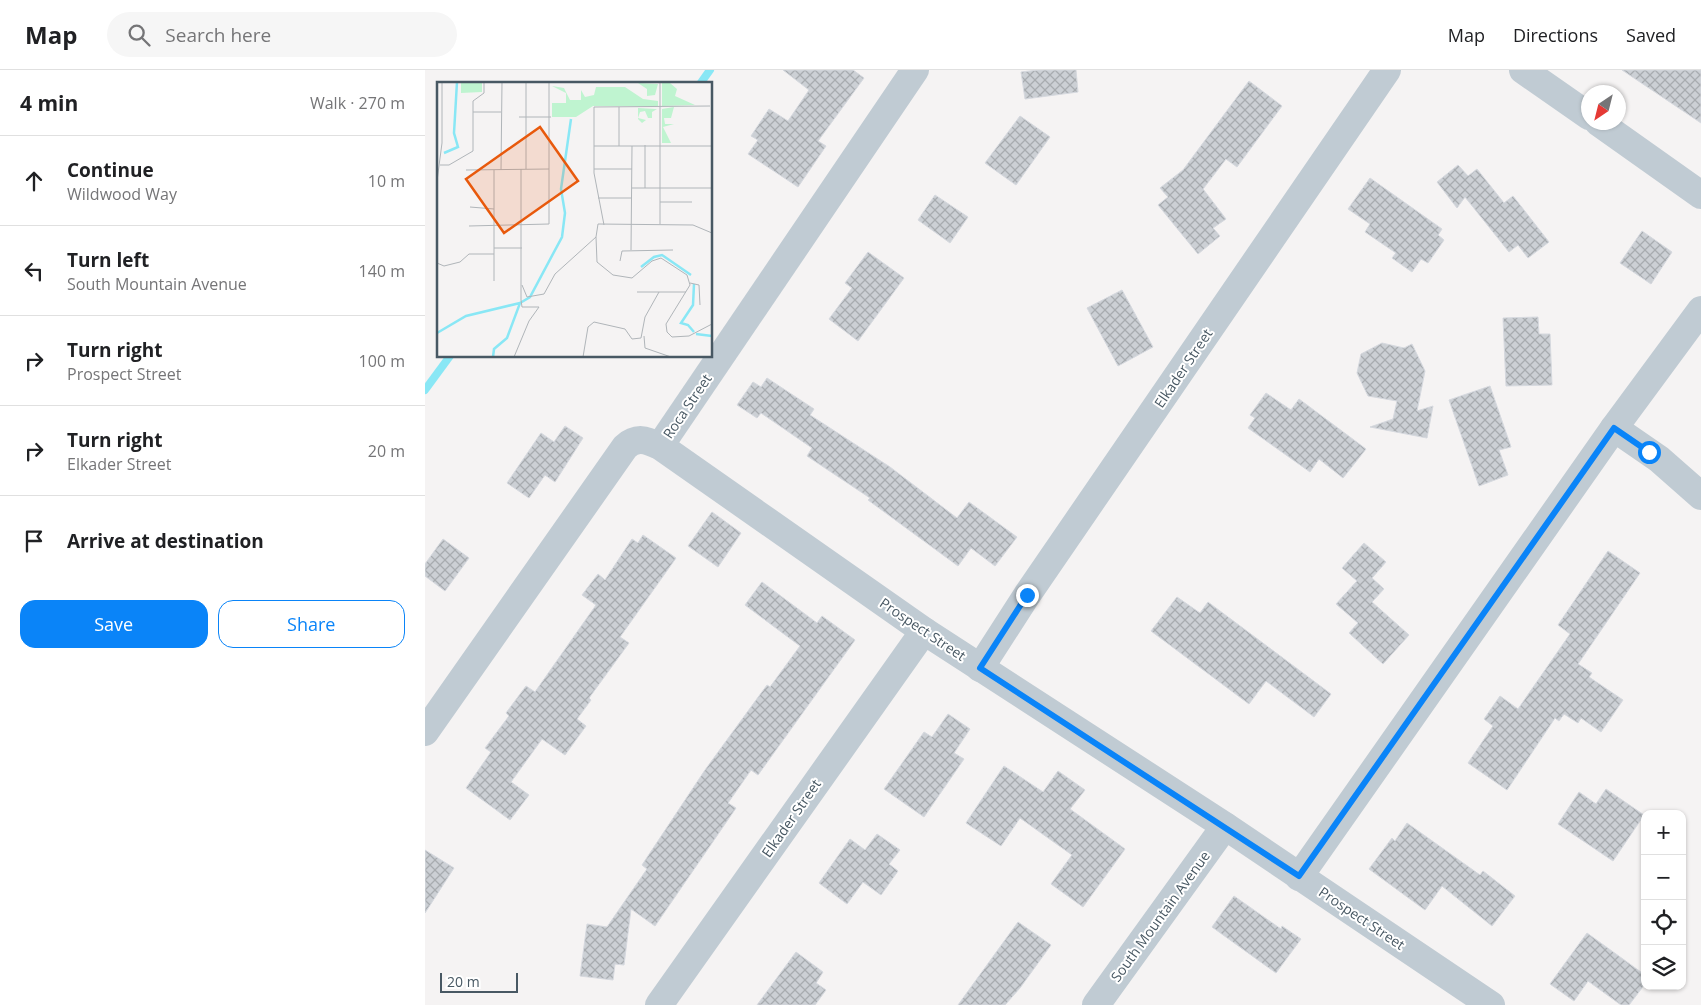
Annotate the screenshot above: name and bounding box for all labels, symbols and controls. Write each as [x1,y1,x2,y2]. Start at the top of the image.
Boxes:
search box [107,12,457,57]
text: Map [25,18,77,51]
icon: search [125,21,153,49]
text: Search here [165,22,271,48]
text: Map [1448,23,1485,47]
text: Directions [1513,23,1598,47]
text: Saved [1626,23,1676,47]
inset map [437,82,713,358]
north arrow [1581,85,1626,130]
text: 4 min [20,89,78,117]
text: Walk · 270 m [310,92,405,114]
text: Continue [67,157,154,183]
icon: ahead [20,167,48,195]
text: 10 m [368,170,405,192]
text: Wildwood Way [67,183,177,205]
text: Turn left [67,247,149,273]
icon: left [20,257,48,285]
text: 140 m [359,260,405,282]
text: South Mountain Avenue [67,273,247,295]
street label: Elkader Street [1150,325,1216,411]
text: Turn right [67,337,162,363]
icon: right [20,347,48,375]
text: 100 m [359,350,405,372]
text: Prospect Street [67,363,181,385]
street label: Roca Street [658,370,716,442]
text: Turn right [67,427,162,453]
icon: right [20,437,48,465]
text: 20 m [368,440,405,462]
route start [1638,441,1661,464]
text: Elkader Street [67,453,171,475]
icon: arrive [20,527,48,555]
text: Arrive at destination [67,528,264,554]
route end [1016,584,1039,607]
street label: Prospect Street [876,593,970,665]
button: Save [20,600,208,648]
button: Share [218,600,405,648]
street label: Elkader Street [757,775,825,861]
map controls [1641,810,1686,990]
button: + [1641,810,1686,855]
street label: South Mountain Avenue [1106,847,1214,985]
button: − [1641,855,1686,900]
street label: Prospect Street [1315,882,1409,954]
button: locate [1641,900,1686,945]
button: layers [1641,945,1686,990]
scale bar [440,970,517,993]
text: 20 m [447,972,480,991]

